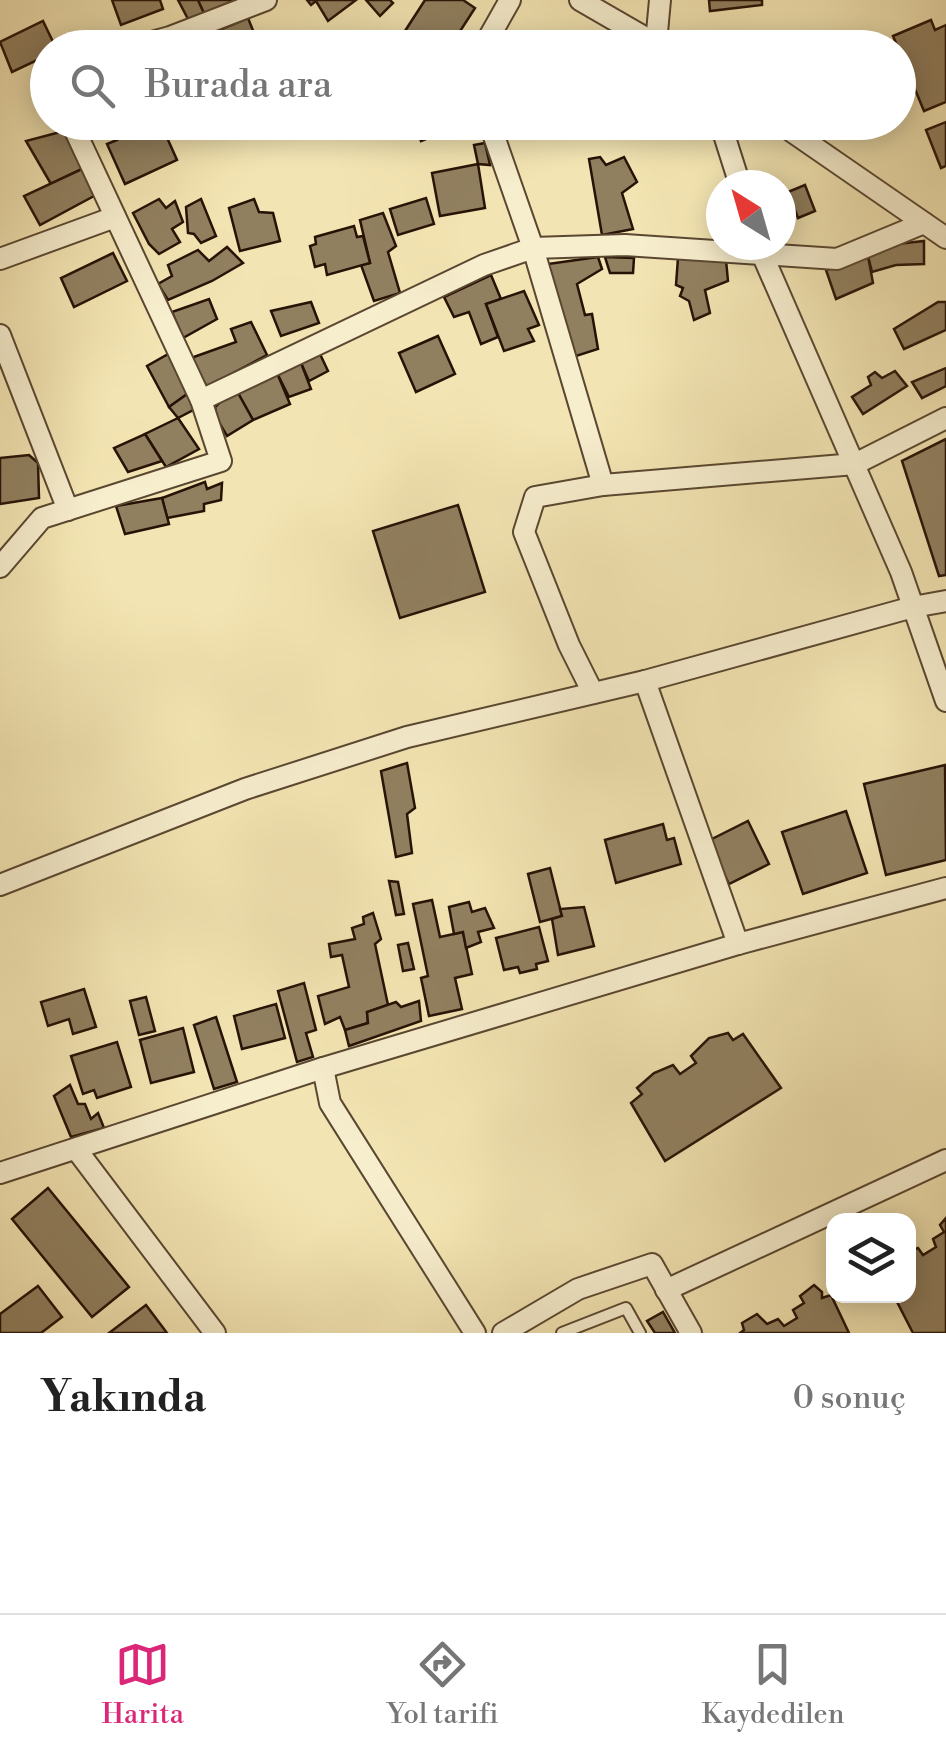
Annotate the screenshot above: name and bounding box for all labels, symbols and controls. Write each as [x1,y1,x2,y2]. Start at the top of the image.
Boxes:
search box [30,30,916,140]
icon: search [65,58,120,113]
text: Burada ara [145,62,332,109]
north arrow [706,170,796,260]
map controls [826,1213,916,1303]
button: layers [826,1213,916,1303]
text: Yakında [40,1372,206,1425]
text: 0 sonuç [793,1378,906,1418]
tab: Harita [102,1637,184,1732]
tab: Yol tarifi [387,1637,498,1732]
tab: Kaydedilen [701,1637,844,1732]

